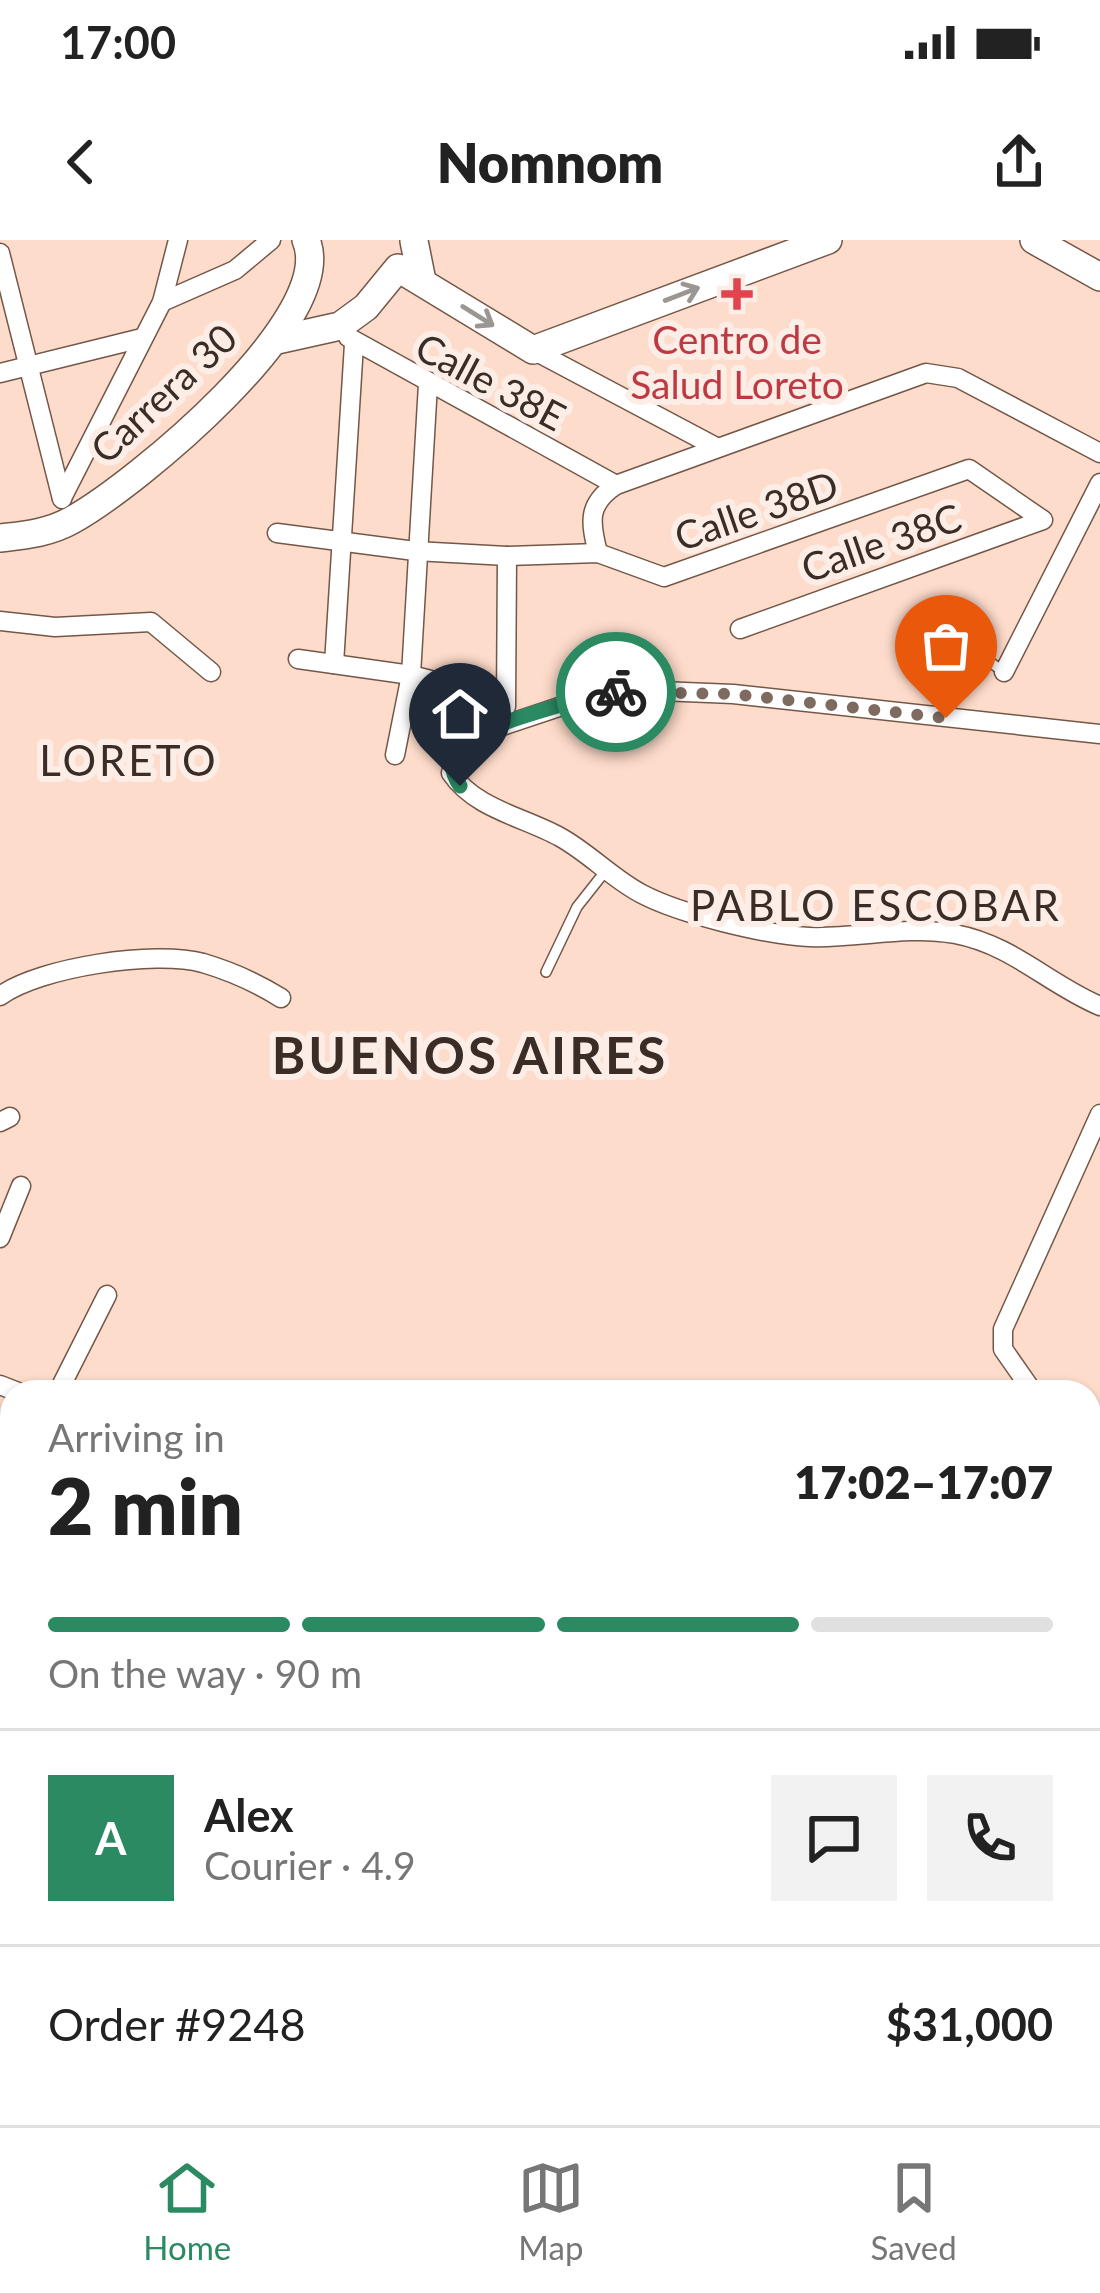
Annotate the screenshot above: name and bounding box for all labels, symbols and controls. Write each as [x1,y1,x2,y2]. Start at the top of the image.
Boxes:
text: 17:00 [60,15,176,69]
icon: back [48,129,114,195]
icon: share [986,129,1052,195]
text: Nomnom [437,130,663,195]
marker: Centro de Salud Loreto [721,278,753,310]
one-way arrow [662,282,699,304]
one-way arrow [460,303,494,328]
street label: Carrera 30 [81,314,245,472]
place label: Centro de Salud Loreto [630,316,844,407]
street label: Calle 38E [409,323,573,439]
street label: Calle 38D [668,461,844,559]
street label: Calle 38C [795,493,967,591]
pin [895,595,997,718]
icon: bag [913,613,979,679]
courier [556,632,676,752]
icon: bike [583,659,649,725]
pin [409,663,511,786]
icon: home [427,681,493,747]
district label: LORETO [39,735,219,785]
district label: PABLO ESCOBAR [690,880,1062,930]
district label: BUENOS AIRES [272,1024,668,1085]
text: Arriving in [48,1414,225,1460]
text: 17:02–17:07 [794,1455,1053,1509]
text: 2 min [48,1458,243,1552]
text: On the way · 90 m [48,1650,362,1696]
button: chat [771,1775,897,1901]
button: phone [927,1775,1053,1901]
text: Alex [204,1788,294,1842]
text: A [95,1811,127,1865]
text: Courier · 4.9 [204,1842,416,1888]
text: Order #9248 [48,1997,306,2051]
text: $31,000 [886,1997,1053,2051]
tab: Home [143,2155,231,2267]
tab: Map [518,2155,584,2267]
tab: Saved [870,2155,957,2267]

